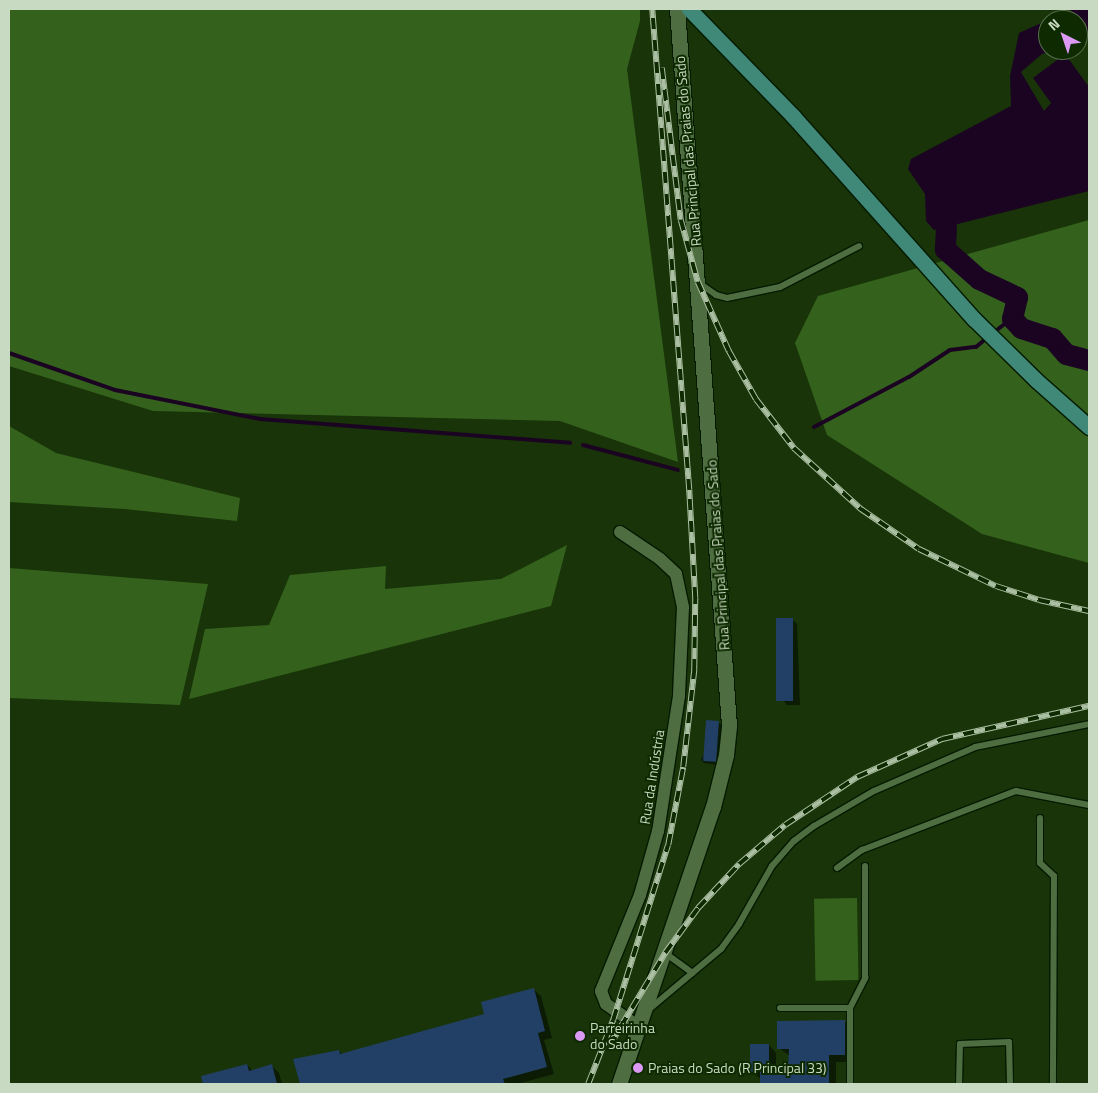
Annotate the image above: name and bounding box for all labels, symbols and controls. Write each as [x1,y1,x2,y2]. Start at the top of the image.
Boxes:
north arrow [1038,10,1088,60]
text: N [1043,13,1064,35]
street label: Rua Principal das Praias do Sado [671,55,705,247]
street label: Rua Principal das Praias do Sado [703,459,733,651]
street label: Rua da Indústria [636,728,668,826]
place label: Parreirinha do Sado [590,1020,655,1052]
marker: Parreirinha do Sado [574,1030,586,1042]
place label: Praias do Sado (R Principal 33) [648,1060,827,1076]
marker: Praias do Sado (R Principal 33) [632,1062,644,1074]

